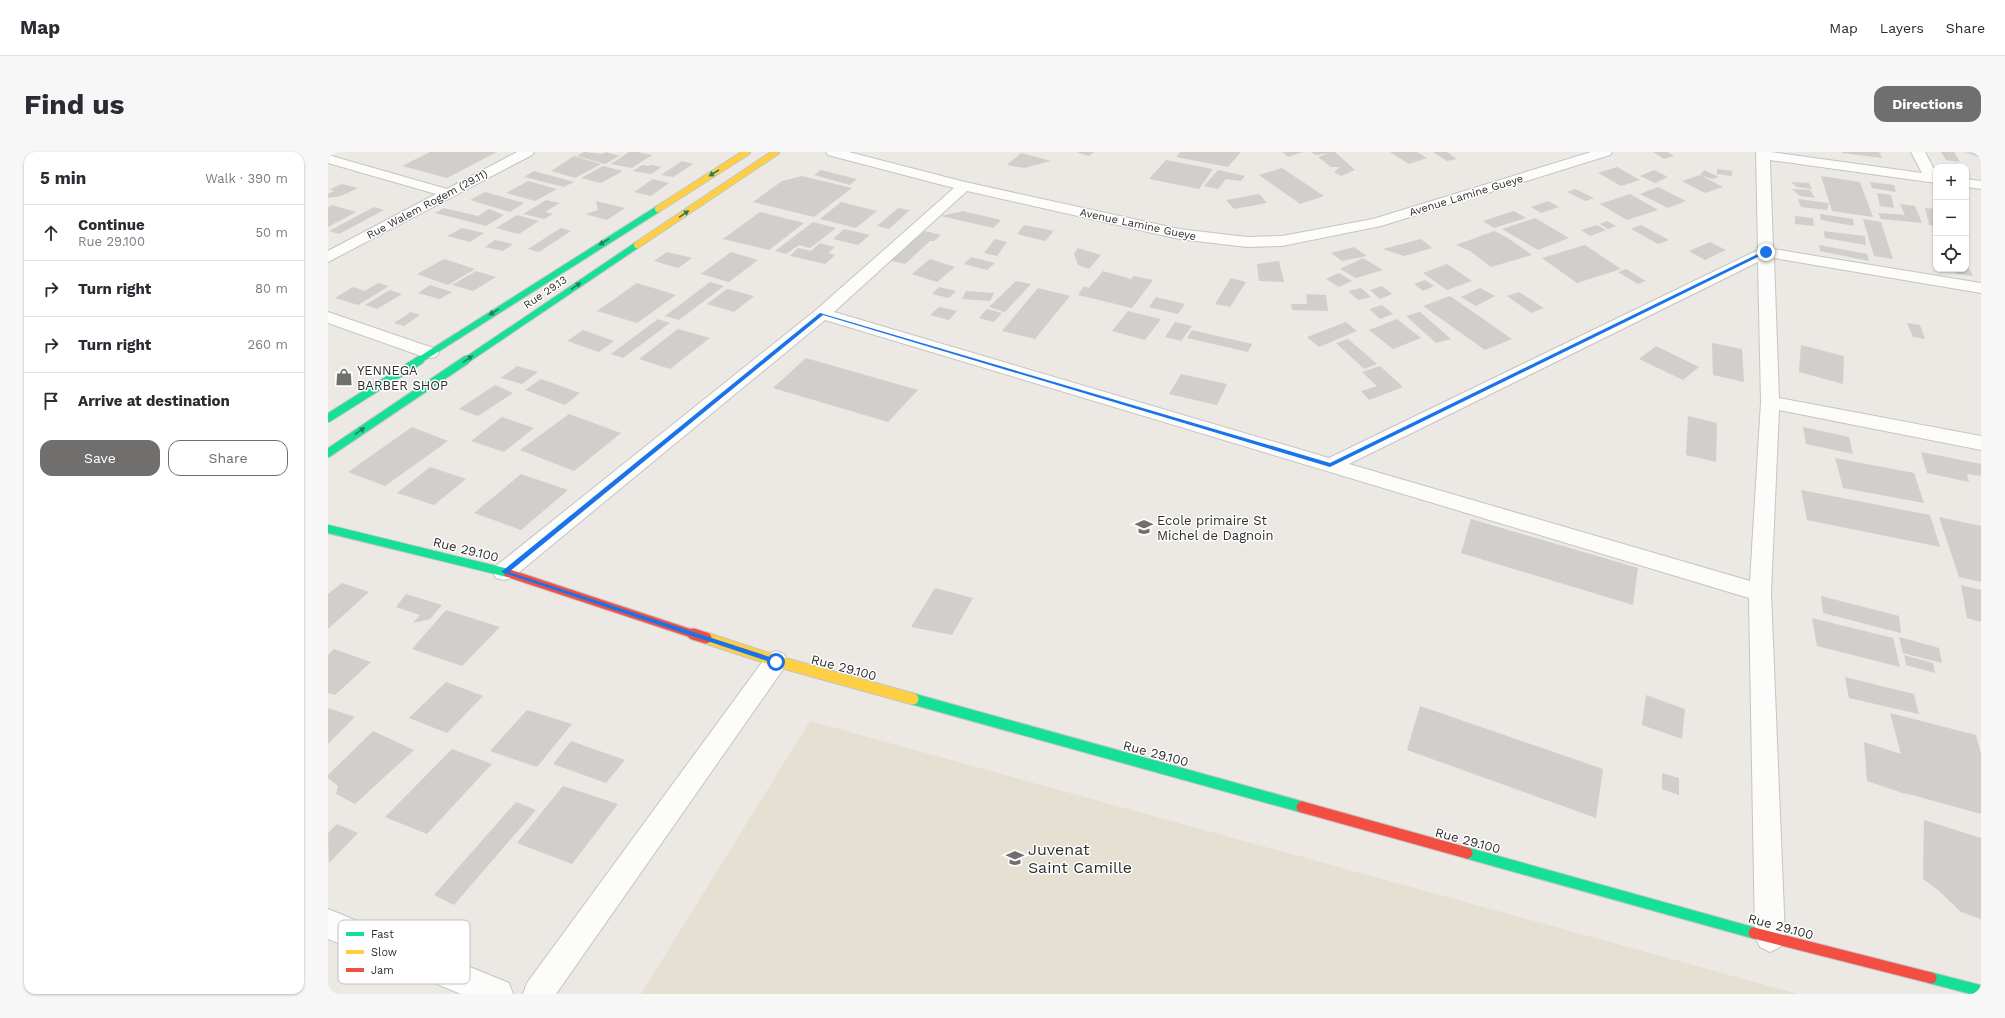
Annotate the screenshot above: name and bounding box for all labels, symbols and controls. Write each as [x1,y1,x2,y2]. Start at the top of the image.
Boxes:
text: Map [20,16,60,39]
text: Map [1829,20,1858,36]
text: Layers [1880,20,1924,36]
text: Share [1946,20,1985,36]
button: Directions [1874,86,1981,122]
text: Find us [24,88,124,121]
map controls [1933,164,1969,272]
button: + [1933,164,1969,200]
street label: Rue Walem Rogem (29.11) [365,167,490,242]
text: 5 min [40,168,86,188]
one-way arrow [709,169,719,177]
text: Walk · 390 m [205,171,288,186]
street label: Avenue Lamine Gueye [1408,172,1525,219]
button: − [1933,200,1969,236]
street label: Avenue Lamine Gueye [1079,206,1197,243]
one-way arrow [679,210,689,218]
text: Continue [78,216,145,234]
icon: ahead [40,222,62,244]
text: 50 m [256,225,288,240]
text: Rue 29.100 [78,234,145,249]
button: locate [1933,236,1969,272]
one-way arrow [598,239,610,246]
route end [1757,243,1775,261]
street label: Rue 29.13 [521,273,569,312]
icon: right [40,278,62,300]
text: Turn right [78,280,151,298]
text: 80 m [255,281,288,296]
one-way arrow [571,282,581,290]
one-way arrow [489,308,499,316]
icon: right [40,334,62,356]
text: Turn right [78,336,151,354]
text: 260 m [248,337,288,352]
one-way arrow [463,355,473,363]
place label: YENNEGA BARBER SHOP [357,363,448,393]
shop icon: YENNEGA BARBER SHOP [334,367,354,387]
icon: arrive [40,390,62,412]
text: Arrive at destination [78,392,230,410]
one-way arrow [355,427,366,435]
button: Save [40,440,160,476]
button: Share [168,440,288,476]
place label: Ecole primaire St Michel de Dagnoin [1157,513,1273,543]
school or university icon: Ecole primaire St Michel de Dagnoin [1134,517,1154,537]
street label: Rue 29.100 [432,534,500,565]
street label: Rue 29.100 [810,652,878,683]
route start [767,653,785,671]
street label: Rue 29.100 [1122,738,1190,769]
street label: Rue 29.100 [1434,825,1502,856]
place label: Juvenat Saint Camille [1028,840,1132,877]
school or university icon: Juvenat Saint Camille [1005,848,1025,868]
street label: Rue 29.100 [1747,911,1815,942]
legend [338,920,470,984]
text: Fast [371,928,394,941]
text: Slow [371,946,397,959]
text: Jam [371,964,394,977]

